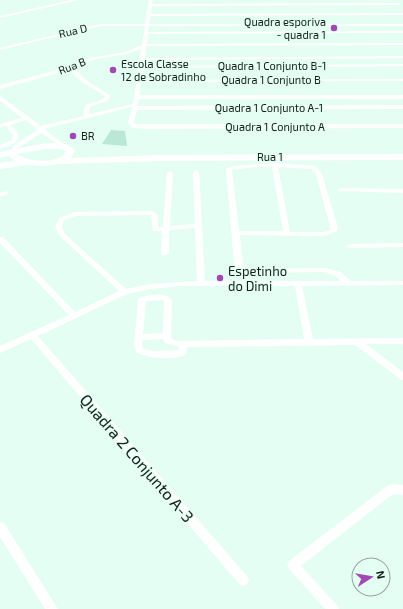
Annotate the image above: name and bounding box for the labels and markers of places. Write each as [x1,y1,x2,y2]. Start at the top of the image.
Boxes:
place label: Quadra esporiva - quadra 1 [244,15,326,41]
marker: Quadra esporiva - quadra 1 [329,23,339,33]
place label: Escola Classe 12 de Sobradinho [121,57,206,83]
marker: Escola Classe 12 de Sobradinho [108,65,118,75]
place label: BR [81,129,95,142]
marker: BR [68,131,78,141]
place label: Espetinho do Dimi [228,263,287,294]
marker: Espetinho do Dimi [215,273,225,283]

